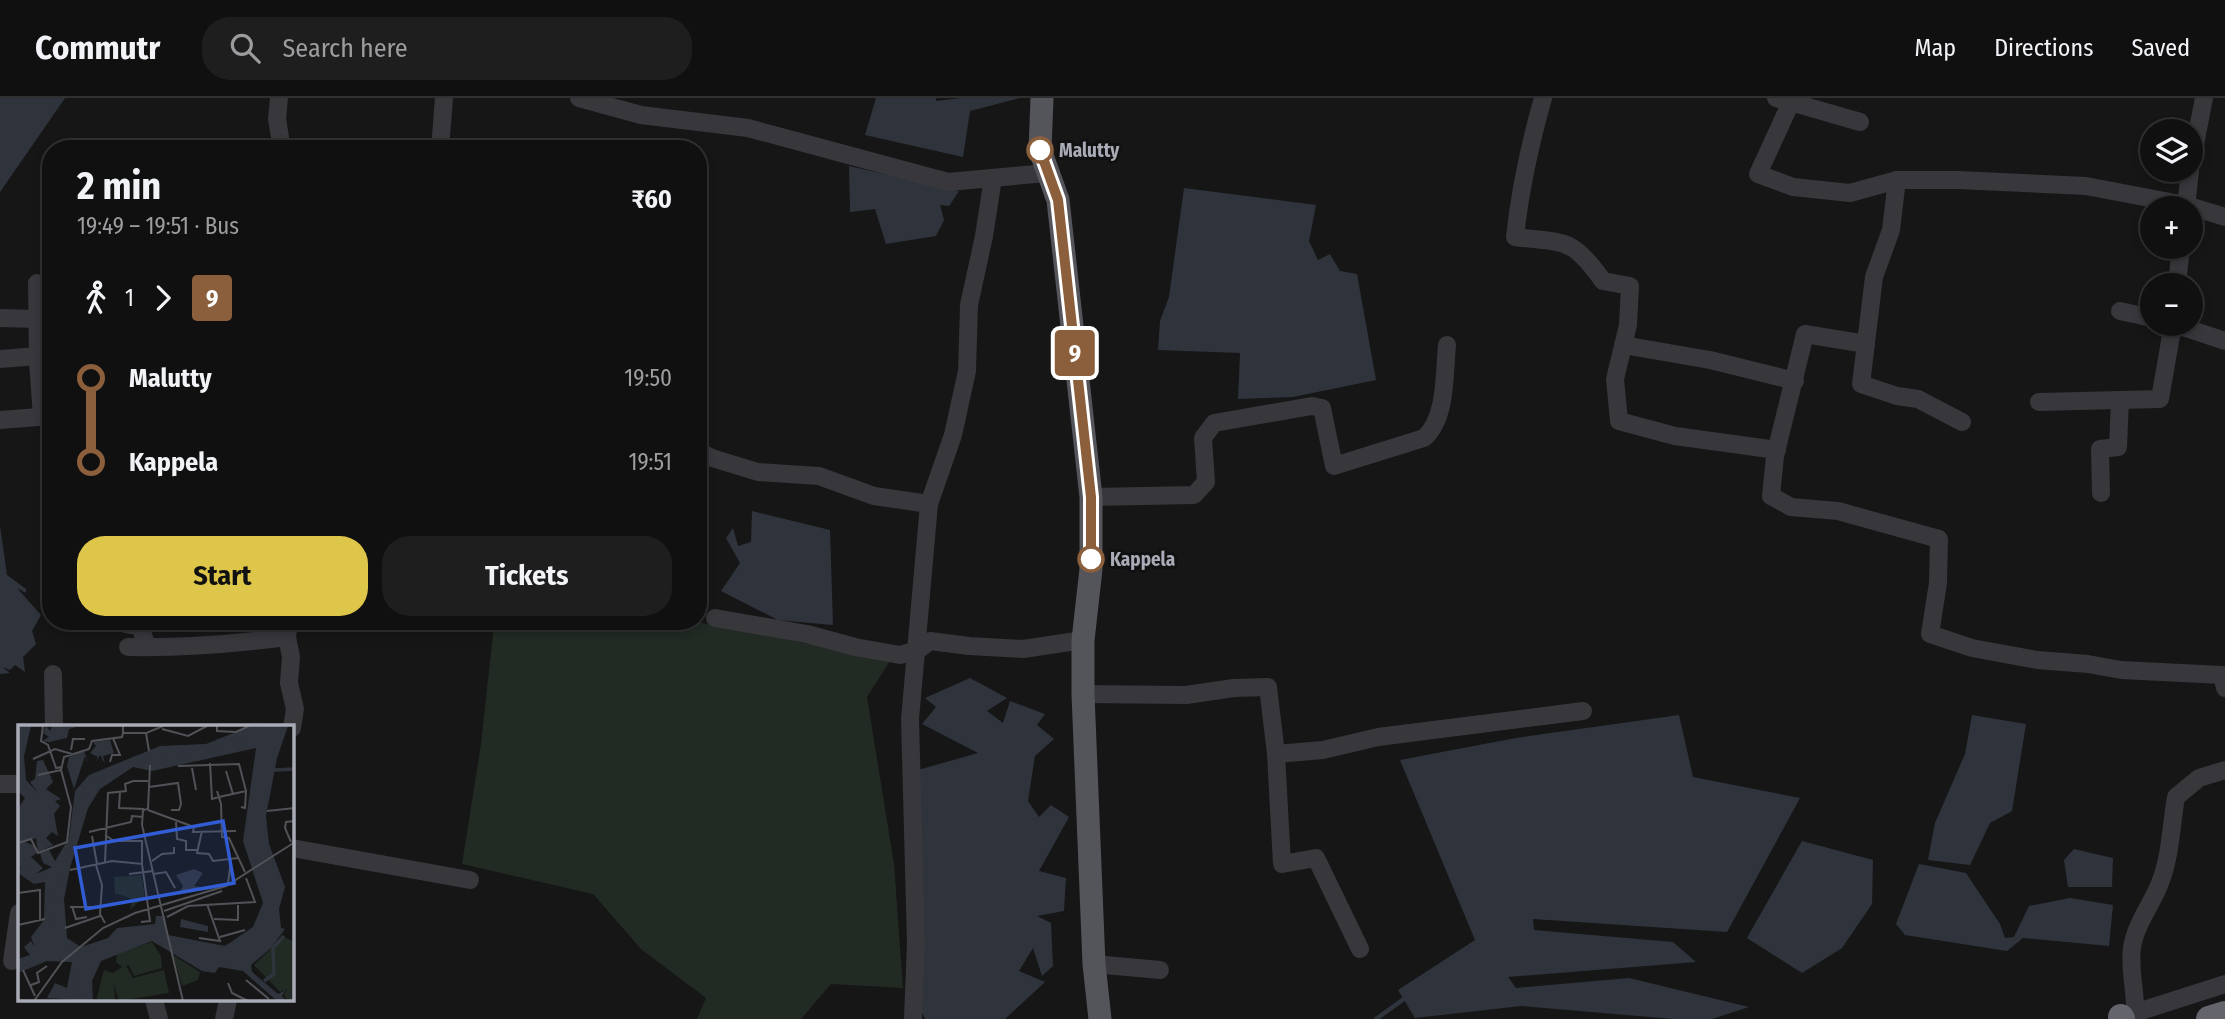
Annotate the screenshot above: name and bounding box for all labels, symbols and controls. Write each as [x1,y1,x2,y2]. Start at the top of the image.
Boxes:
search box [202,17,692,80]
text: Commutr [35,28,160,68]
icon: search [226,29,264,67]
text: Search here [282,33,408,64]
text: Map [1915,34,1956,62]
text: Directions [1994,34,2093,62]
text: Saved [2131,34,2190,62]
map controls [2140,119,2203,336]
button: layers [2140,119,2203,182]
marker: Malutty [1027,137,1053,163]
place label: Malutty [1059,139,1120,162]
text: 2 min [77,163,161,209]
text: ₹60 [631,184,672,215]
button: + [2140,196,2203,259]
text: 19:49 – 19:51 · Bus [77,212,239,240]
button: − [2140,273,2203,336]
icon: walk [77,279,115,317]
icon: forward [144,279,182,317]
text: 1 [125,284,134,312]
text: 9 [206,284,218,312]
line badge: 9 [1052,330,1098,376]
text: 9 [1069,339,1081,367]
text: Malutty [129,363,212,394]
text: 19:50 [624,364,672,392]
text: Kappela [129,447,218,478]
text: 19:51 [628,448,672,476]
button: Start [77,536,368,616]
button: Tickets [382,536,672,616]
marker: Kappela [1078,546,1104,572]
place label: Kappela [1110,548,1175,571]
inset map [18,725,294,1002]

